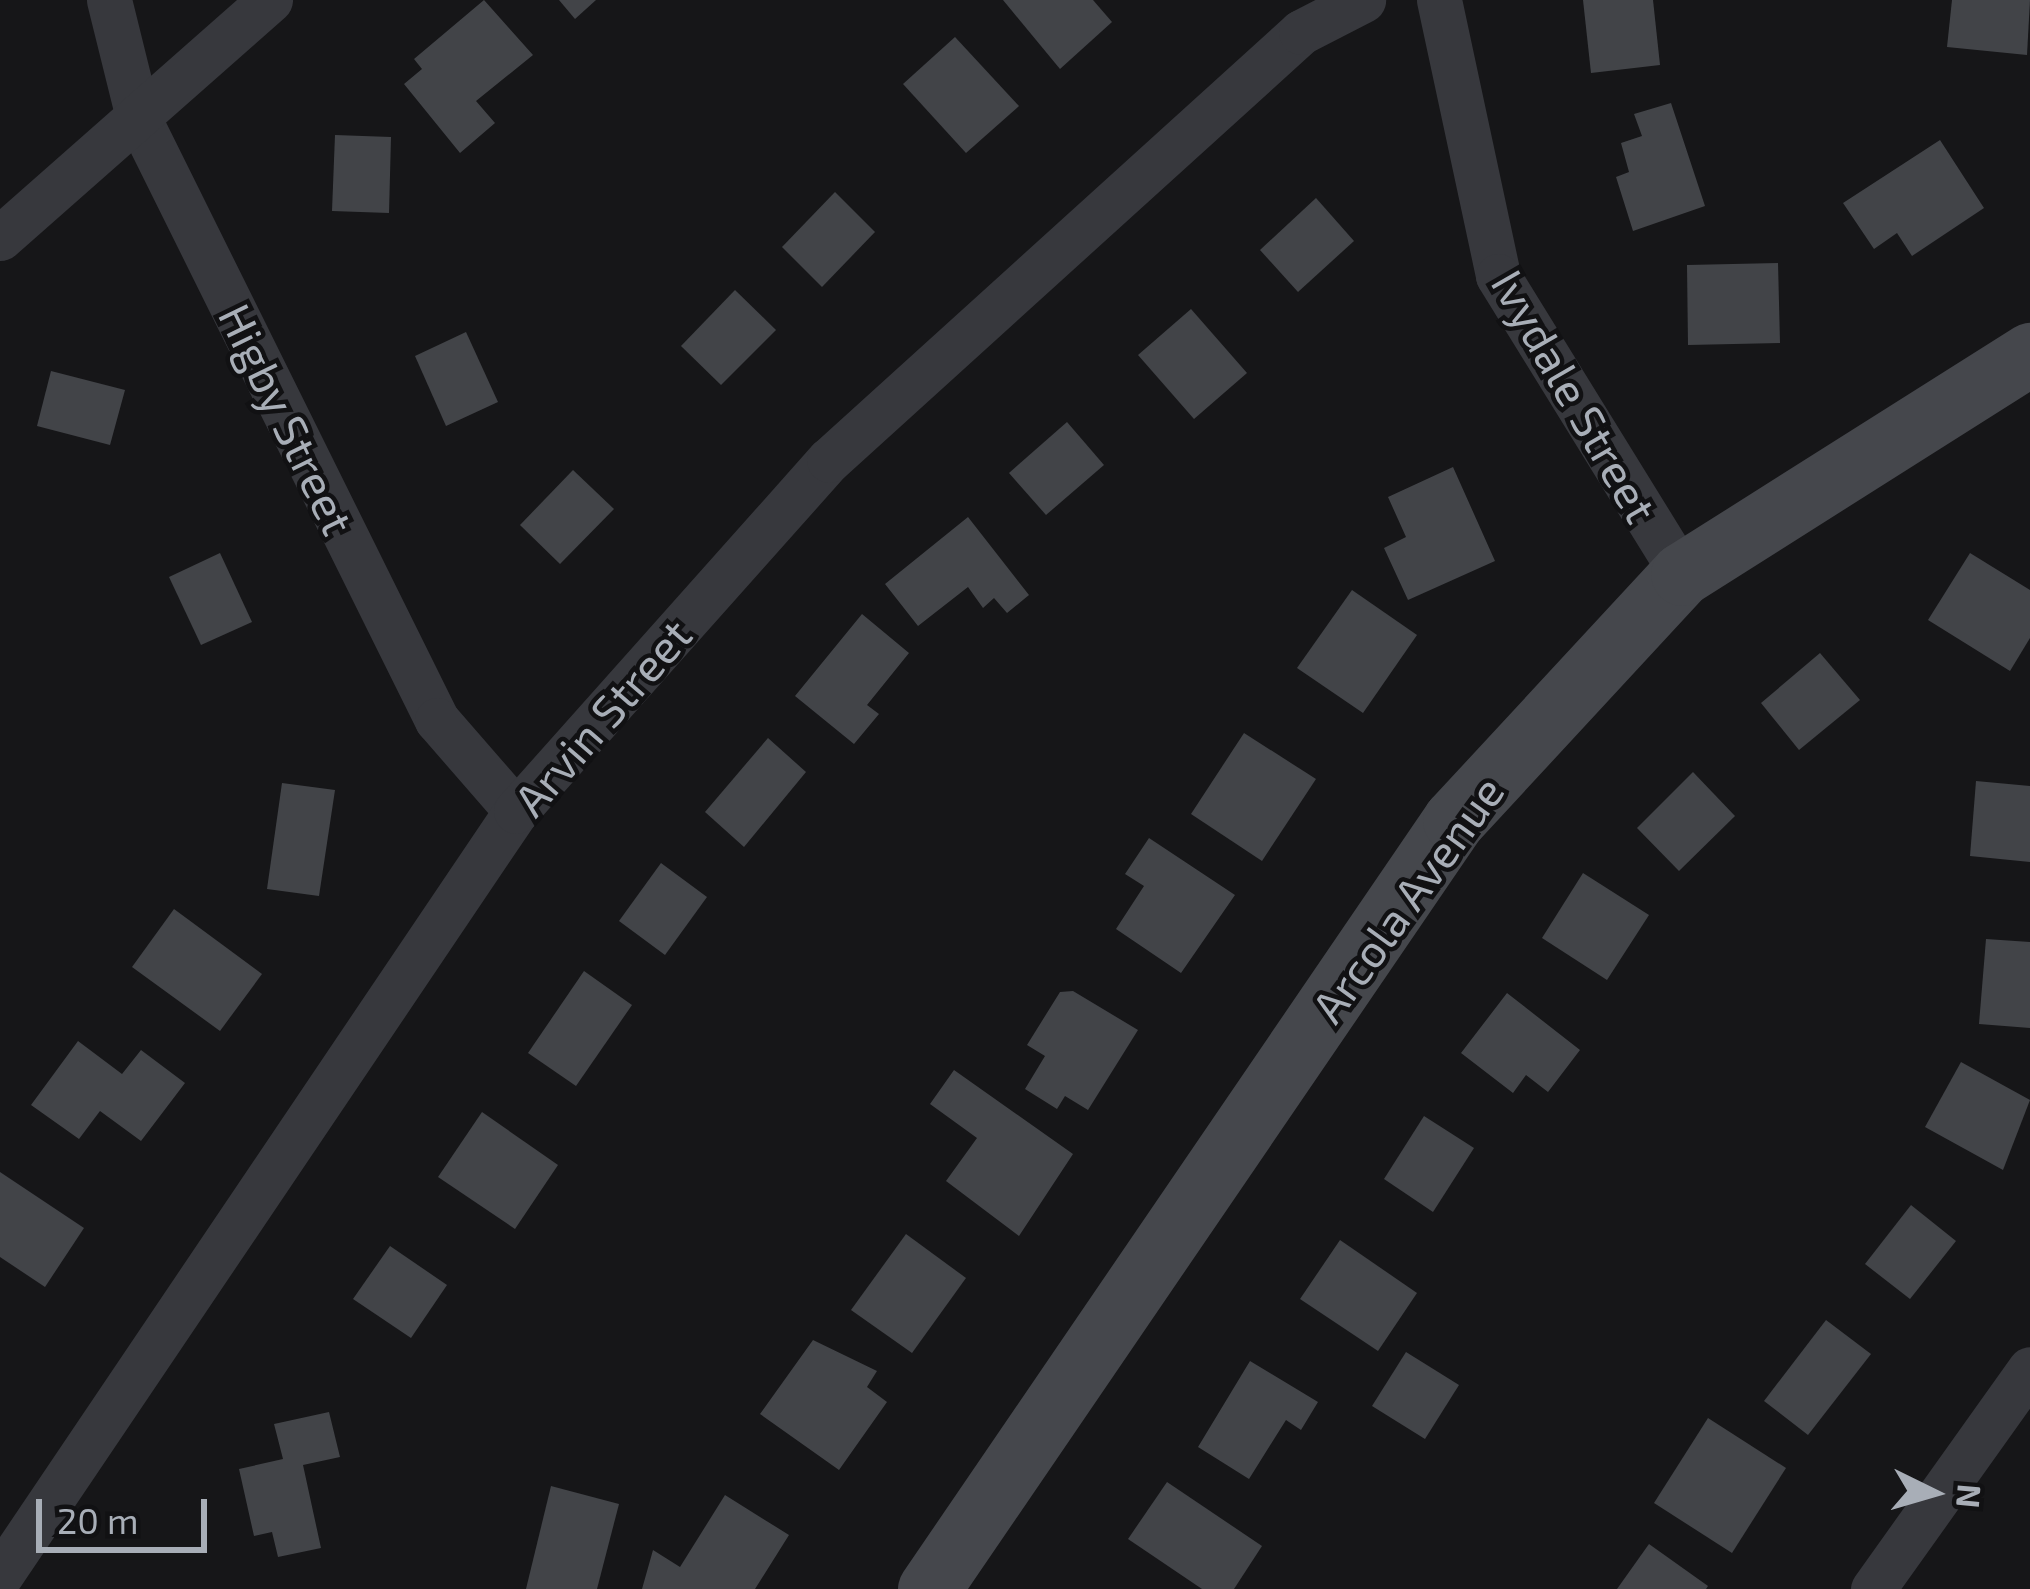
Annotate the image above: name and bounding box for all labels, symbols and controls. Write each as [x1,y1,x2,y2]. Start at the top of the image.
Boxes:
street label: Ivydale Street [1481,260,1669,532]
street label: Higby Street [208,295,366,543]
street label: Arvin Street [502,608,702,826]
street label: Arcola Avenue [1299,765,1515,1033]
north arrow [1874,1433,1994,1553]
scale bar [42,1475,213,1549]
text: N [1949,1483,1991,1510]
text: 20 m [57,1498,139,1541]

